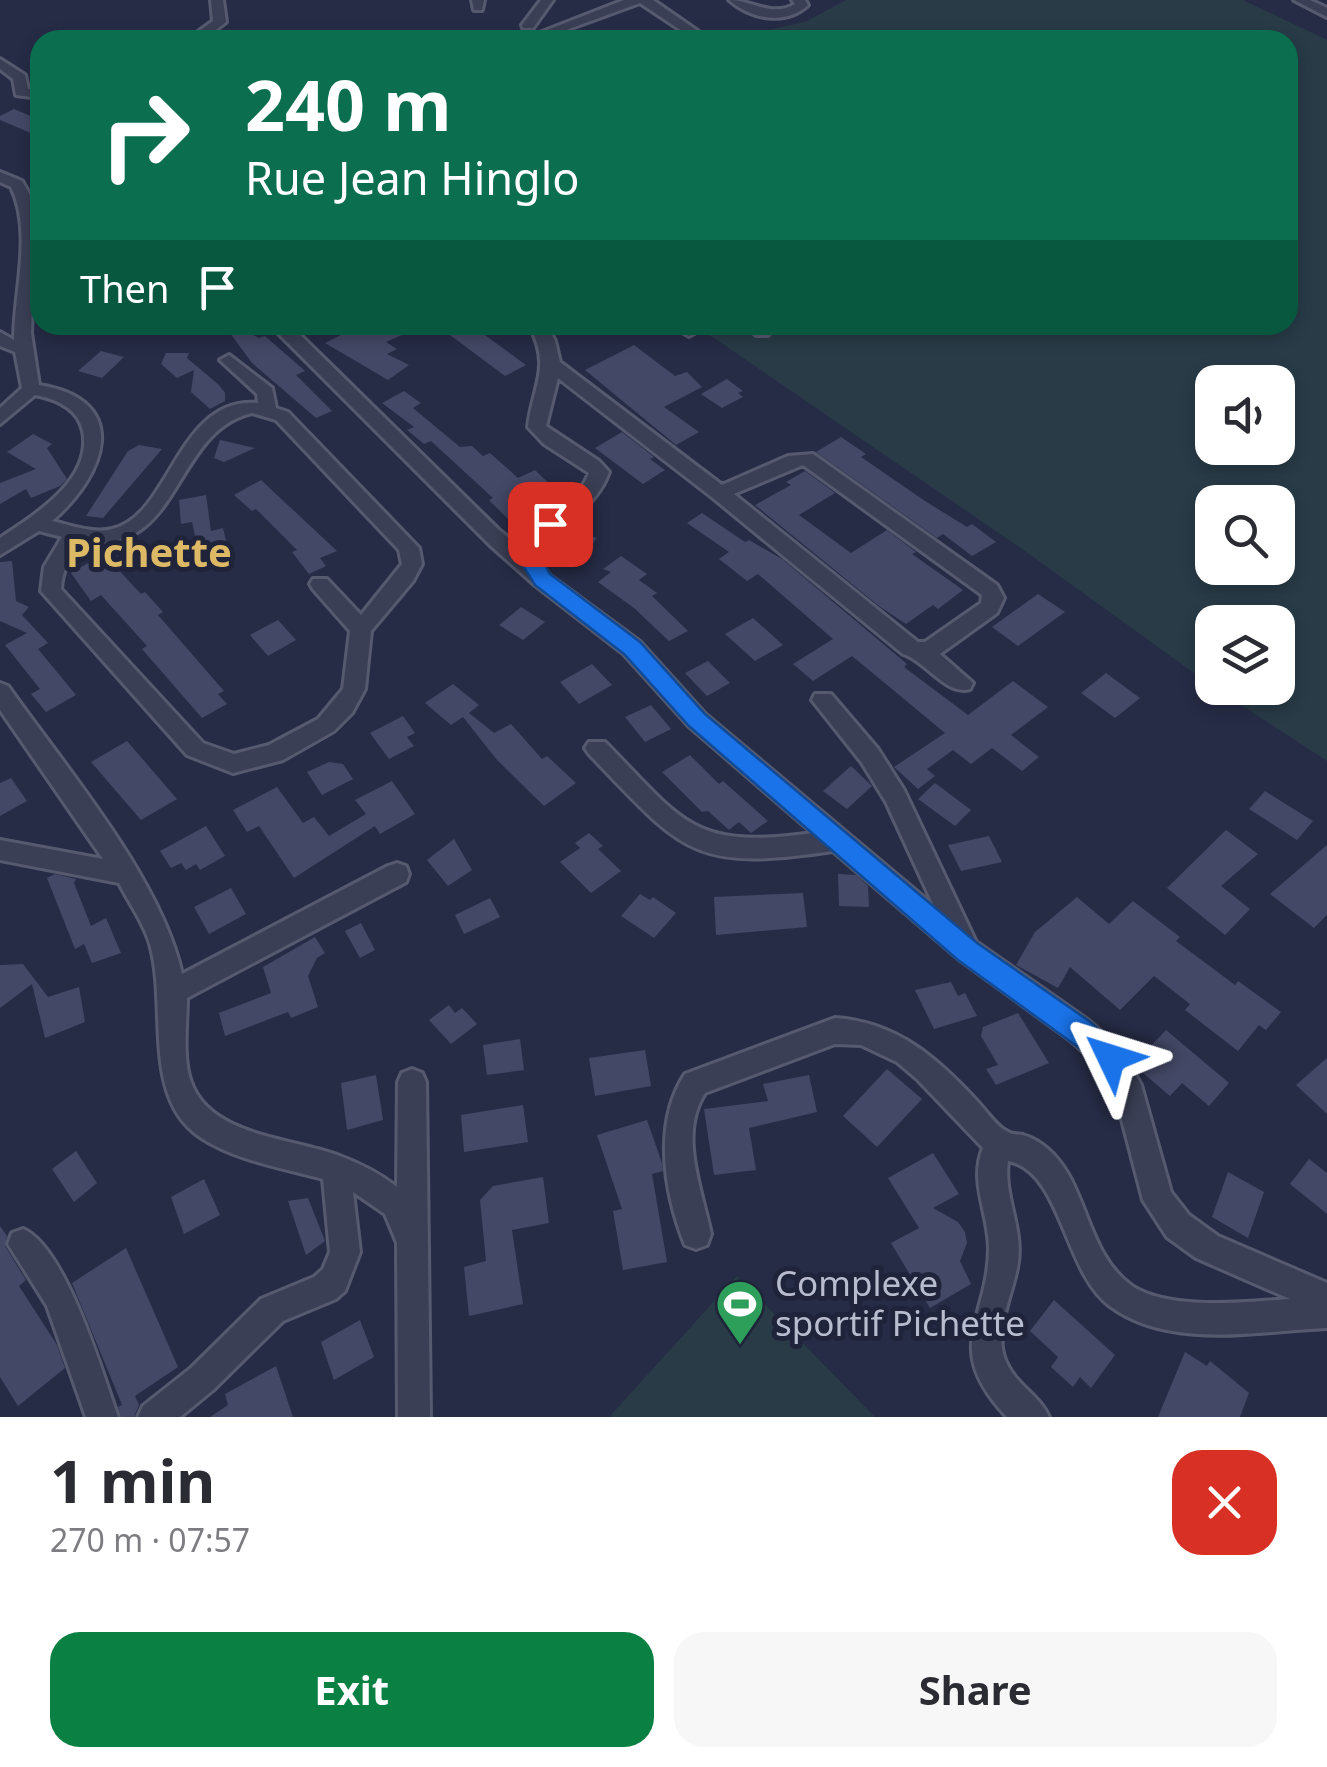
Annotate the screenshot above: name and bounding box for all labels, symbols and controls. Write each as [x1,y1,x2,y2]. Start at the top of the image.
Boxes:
text: 240 m [245,56,452,152]
icon: right [80,70,210,200]
text: Rue Jean Hinglo [245,147,580,208]
icon: arrive [190,260,245,315]
text: Then [80,262,170,314]
map controls [1195,365,1295,705]
button: sound [1195,365,1295,465]
pin [508,482,593,567]
button: search [1195,485,1295,585]
icon: arrive [523,497,578,552]
district label: Pichette [66,524,232,579]
button: layers [1195,605,1295,705]
position arrow [1059,1006,1163,1110]
place label: Complexe sportif Pichette [775,1259,1025,1346]
sports icon: Complexe sportif Pichette [714,1278,766,1346]
text: 1 min [50,1439,215,1521]
button: close [1172,1450,1277,1555]
text: 270 m · 07:57 [50,1518,250,1561]
button: Exit [50,1632,654,1747]
button: Share [674,1632,1277,1747]

